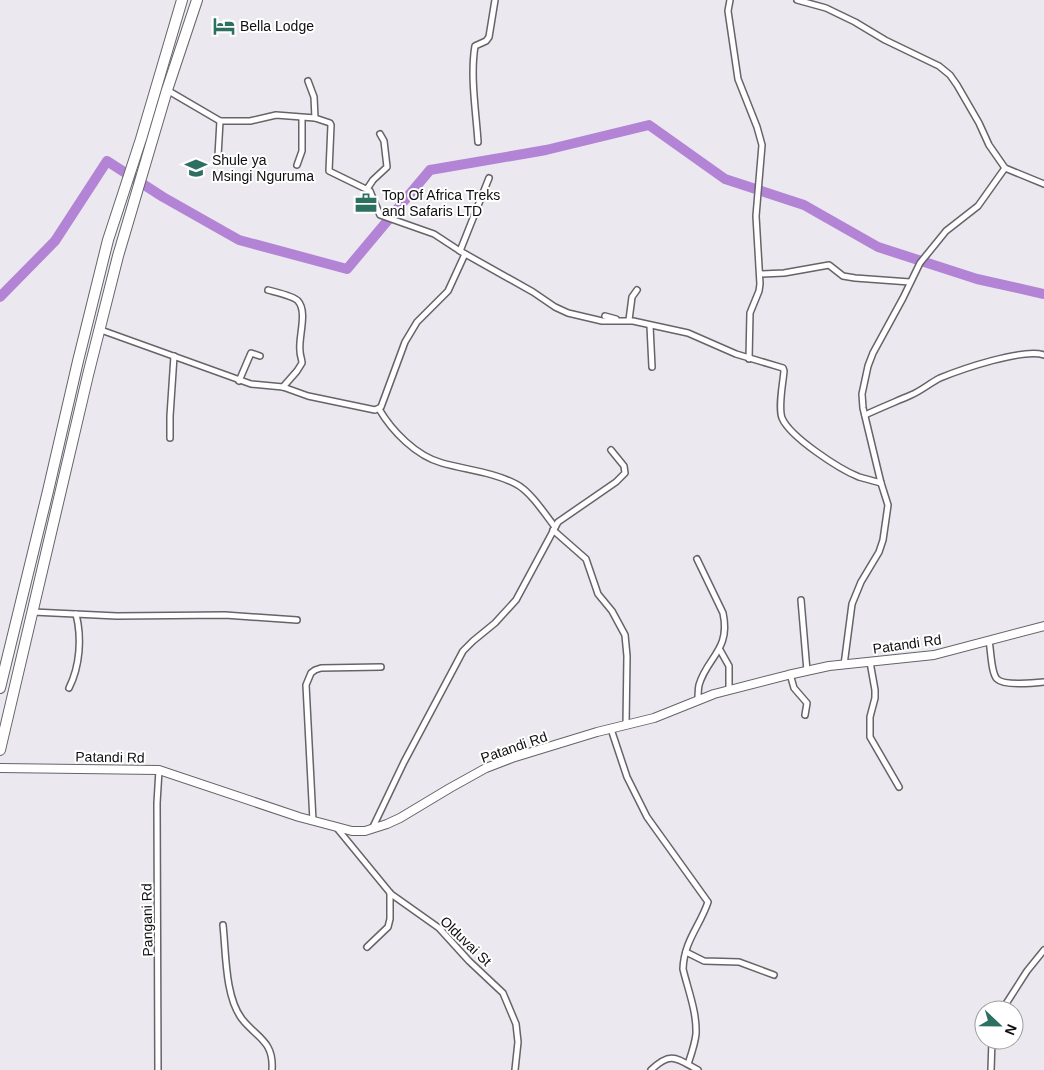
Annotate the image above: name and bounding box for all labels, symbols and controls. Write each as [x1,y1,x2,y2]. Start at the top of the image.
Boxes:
hotel icon: Bella Lodge [211,13,237,39]
place label: Bella Lodge [240,18,314,34]
place label: Shule ya Msingi Nguruma [212,152,314,184]
school or university icon: Shule ya Msingi Nguruma [183,155,209,181]
place label: Top Of Africa Treks and Safaris LTD [382,187,500,219]
office icon: Top Of Africa Treks and Safaris LTD [353,190,379,216]
street label: Patandi Rd [872,631,942,657]
street label: Patandi Rd [479,728,549,766]
street label: Patandi Rd [75,748,145,766]
street label: Pangani Rd [138,883,156,957]
street label: Olduvai St [437,913,495,969]
north arrow [974,1000,1024,1050]
text: N [1002,1022,1020,1038]

